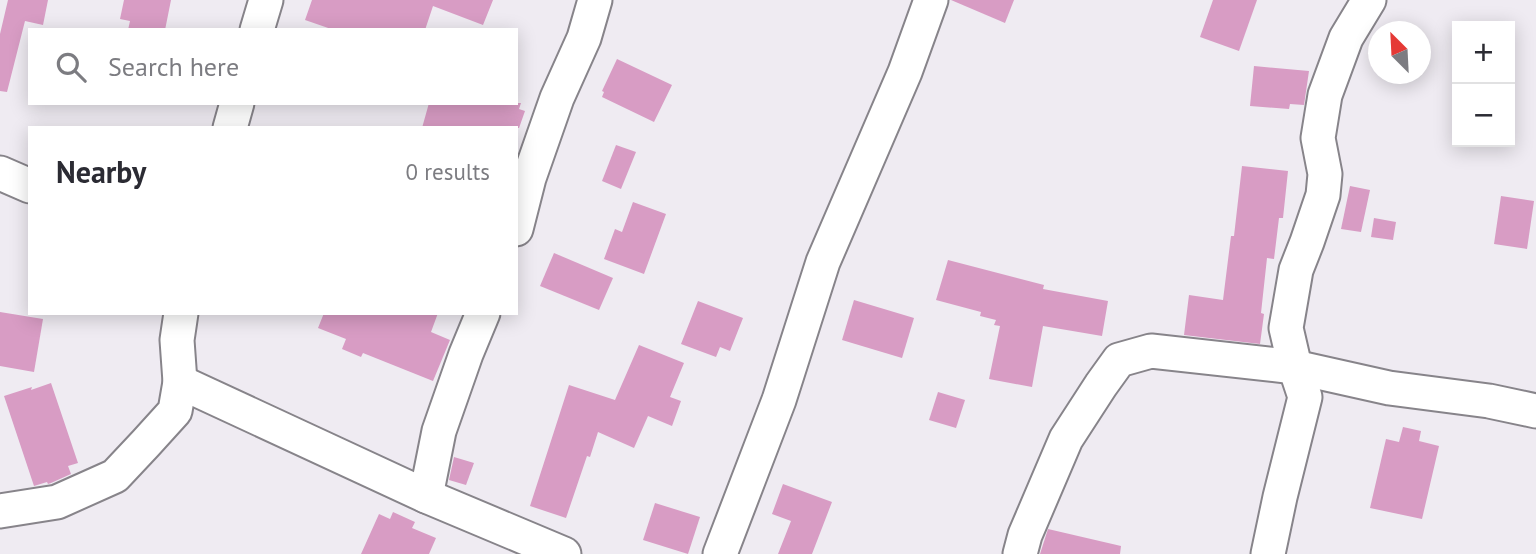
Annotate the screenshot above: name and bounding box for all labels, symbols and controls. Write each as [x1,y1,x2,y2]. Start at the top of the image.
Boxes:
north arrow [1368,21,1431,84]
map controls [1452,21,1515,147]
button: + [1452,21,1515,84]
search box [28,28,518,105]
icon: search [52,48,90,86]
text: Search here [108,50,239,83]
button: − [1452,84,1515,147]
text: Nearby [56,152,146,191]
text: 0 results [406,157,490,186]

